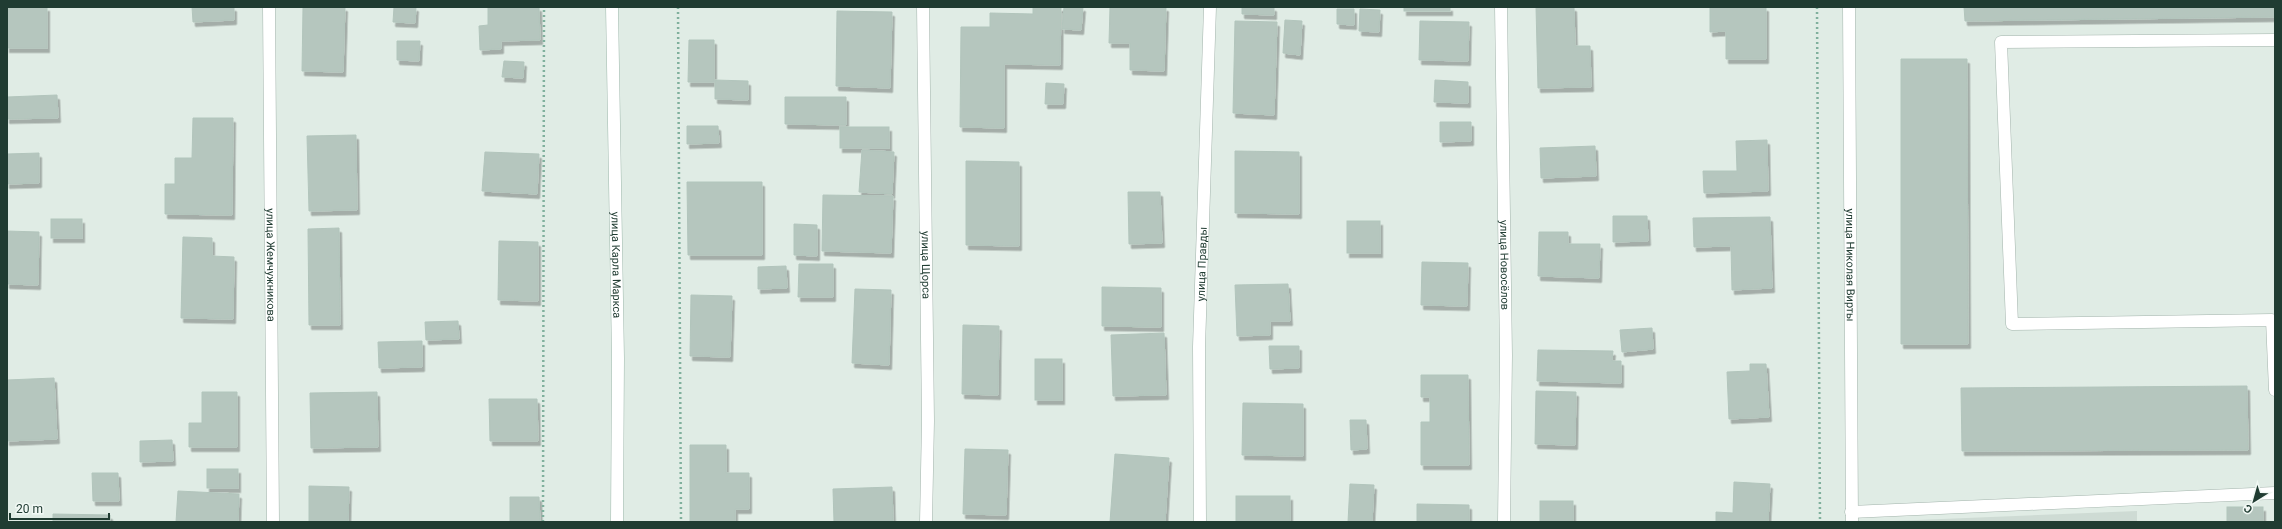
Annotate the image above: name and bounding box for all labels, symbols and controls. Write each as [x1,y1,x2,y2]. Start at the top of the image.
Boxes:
street label: улица Жемчужникова [264,208,278,322]
street label: улица Николая Вирты [1844,208,1857,322]
street label: улица Карла Маркса [609,212,624,318]
street label: улица Новосёлов [1498,220,1512,310]
street label: улица Правды [1194,227,1209,301]
street label: улица Щорса [919,231,933,299]
north arrow [2234,481,2274,521]
scale bar [10,495,109,521]
text: С [2241,501,2255,516]
text: 20 m [16,502,43,516]

